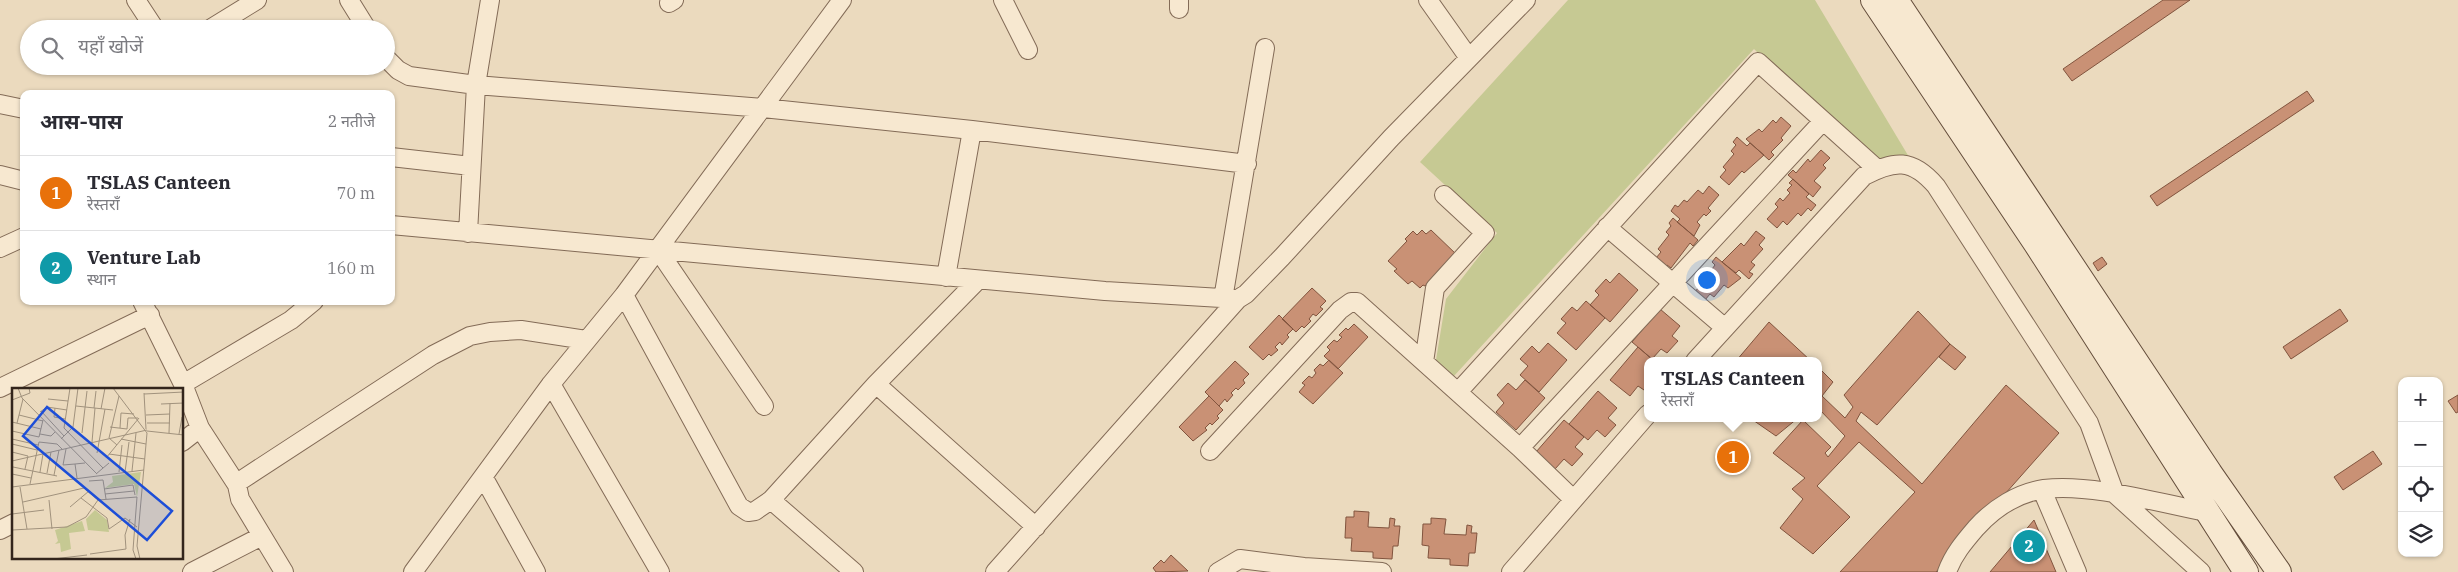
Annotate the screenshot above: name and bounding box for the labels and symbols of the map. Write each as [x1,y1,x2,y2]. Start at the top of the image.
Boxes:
your location [1694,267,1720,293]
inset map [12,388,184,560]
pin: 1 [1717,438,1749,476]
pin: 2 [2013,527,2045,565]

